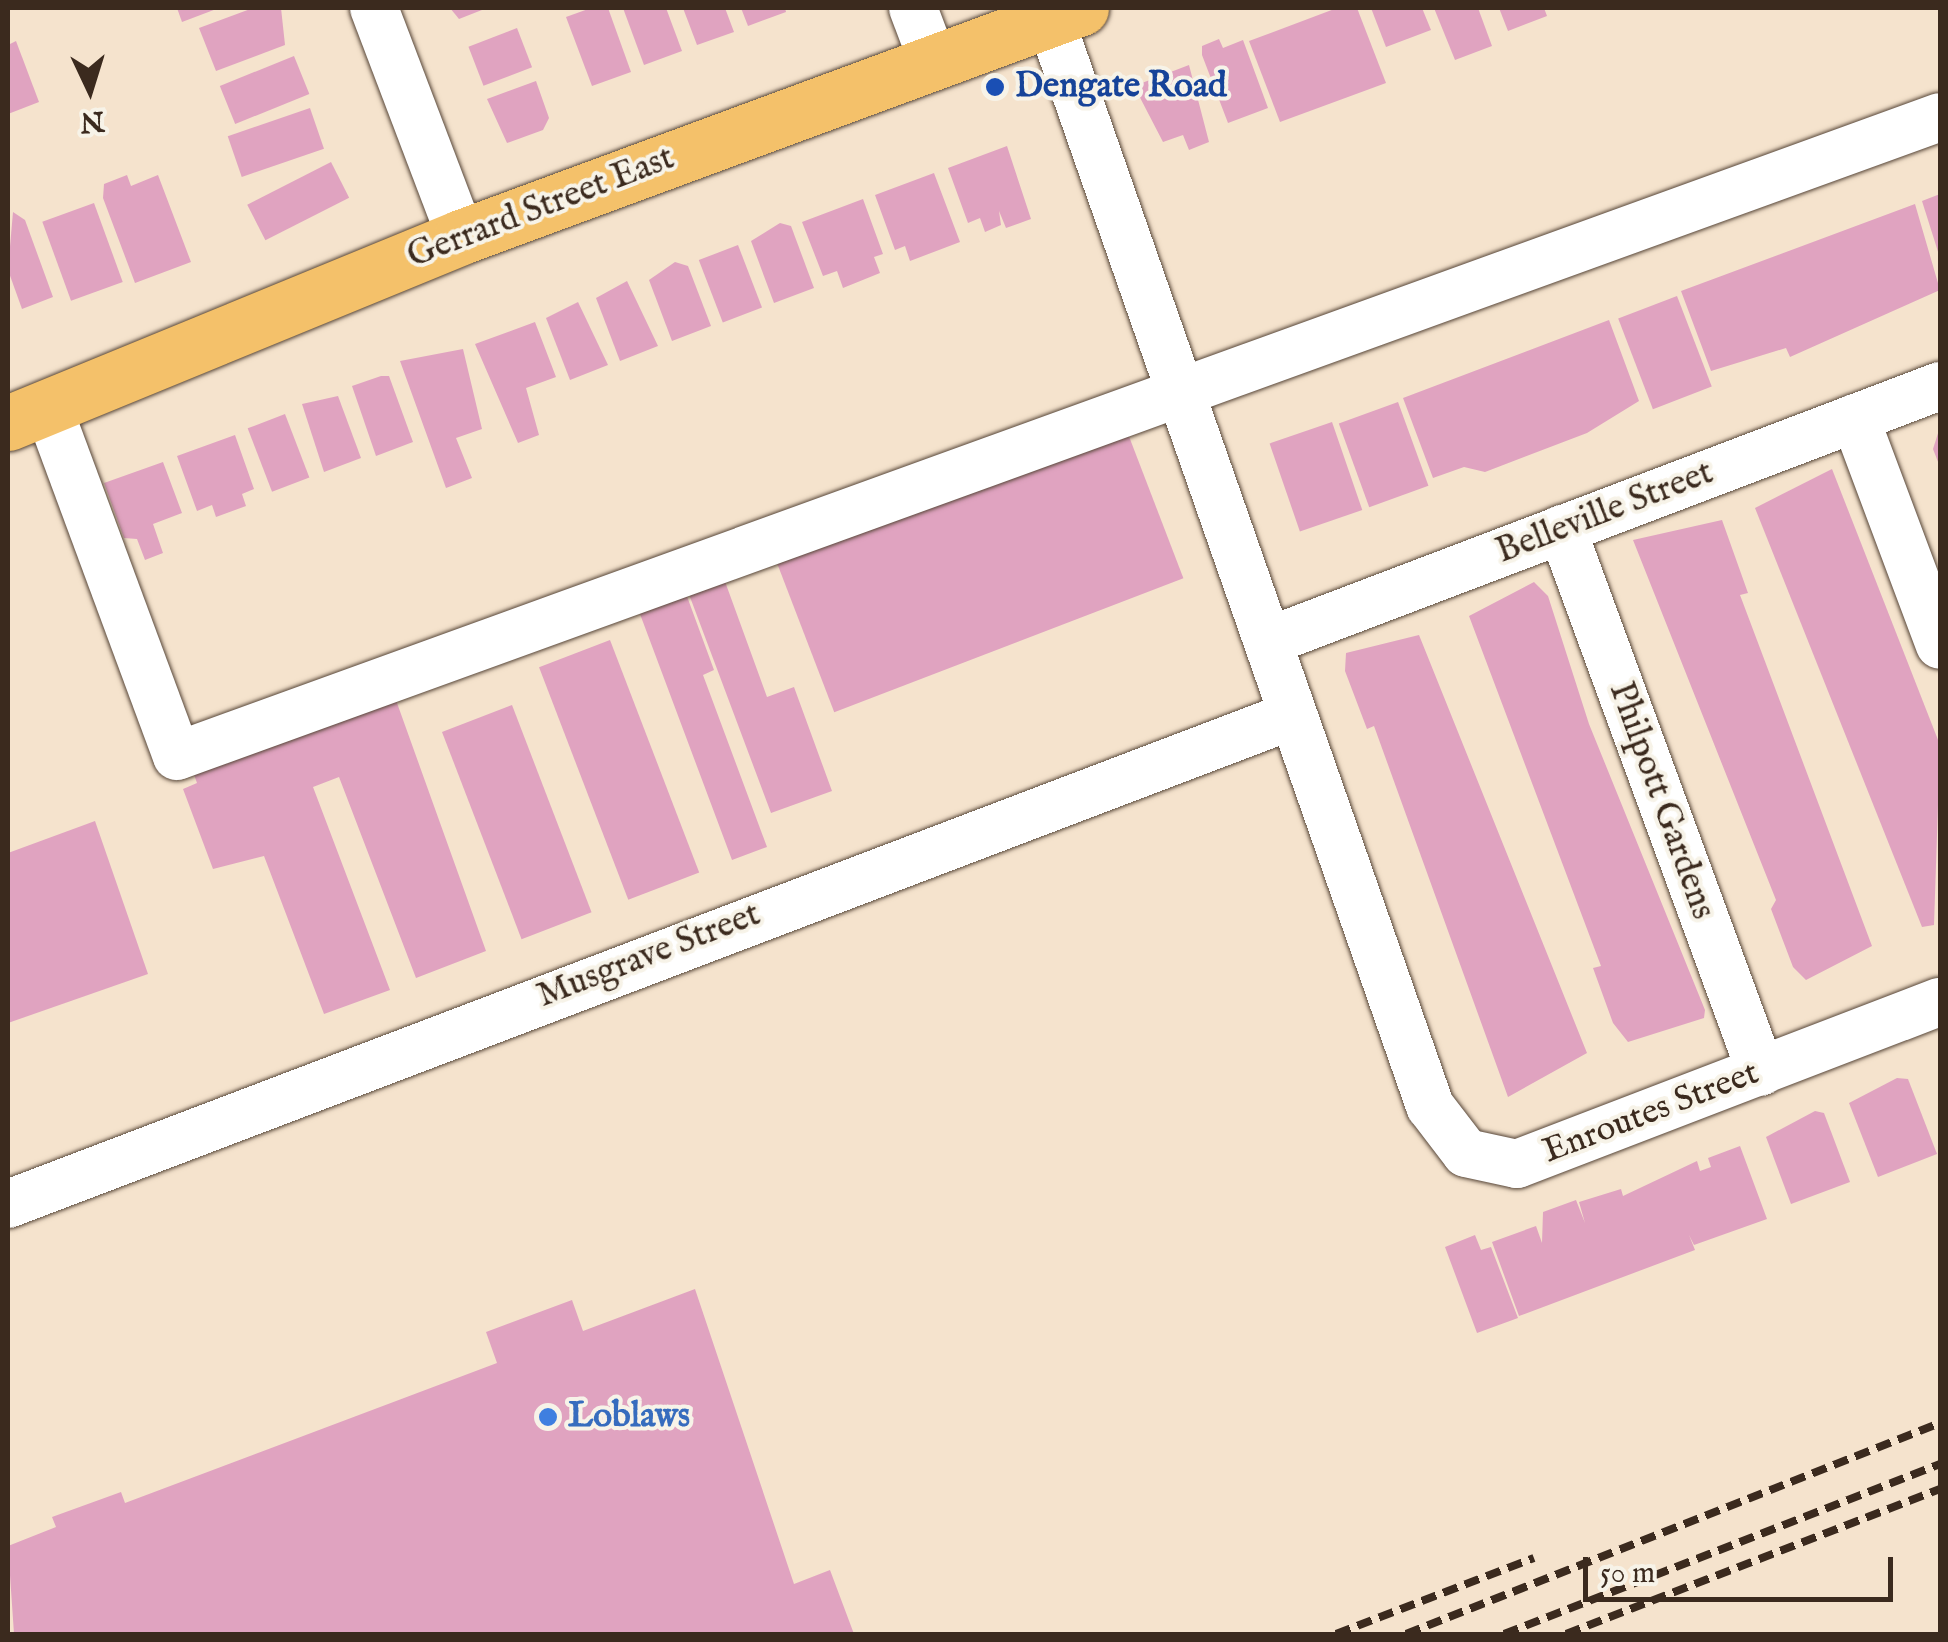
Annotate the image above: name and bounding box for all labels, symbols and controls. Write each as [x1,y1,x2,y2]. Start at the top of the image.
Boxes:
north arrow [40,40,140,140]
place label: Dengate Road [1015,66,1227,108]
marker: Dengate Road [984,76,1006,98]
text: N [79,102,105,139]
street label: Gerrard Street East [402,138,680,278]
street label: Belleville Street [1491,452,1719,574]
street label: Philpott Gardens [1599,677,1723,925]
street label: Musgrave Street [532,894,766,1018]
street label: Enroutes Street [1537,1053,1765,1173]
place label: Loblaws [568,1396,690,1438]
marker: Loblaws [537,1406,559,1428]
scale bar [1588,1537,1898,1599]
text: 50 m [1600,1555,1655,1593]

